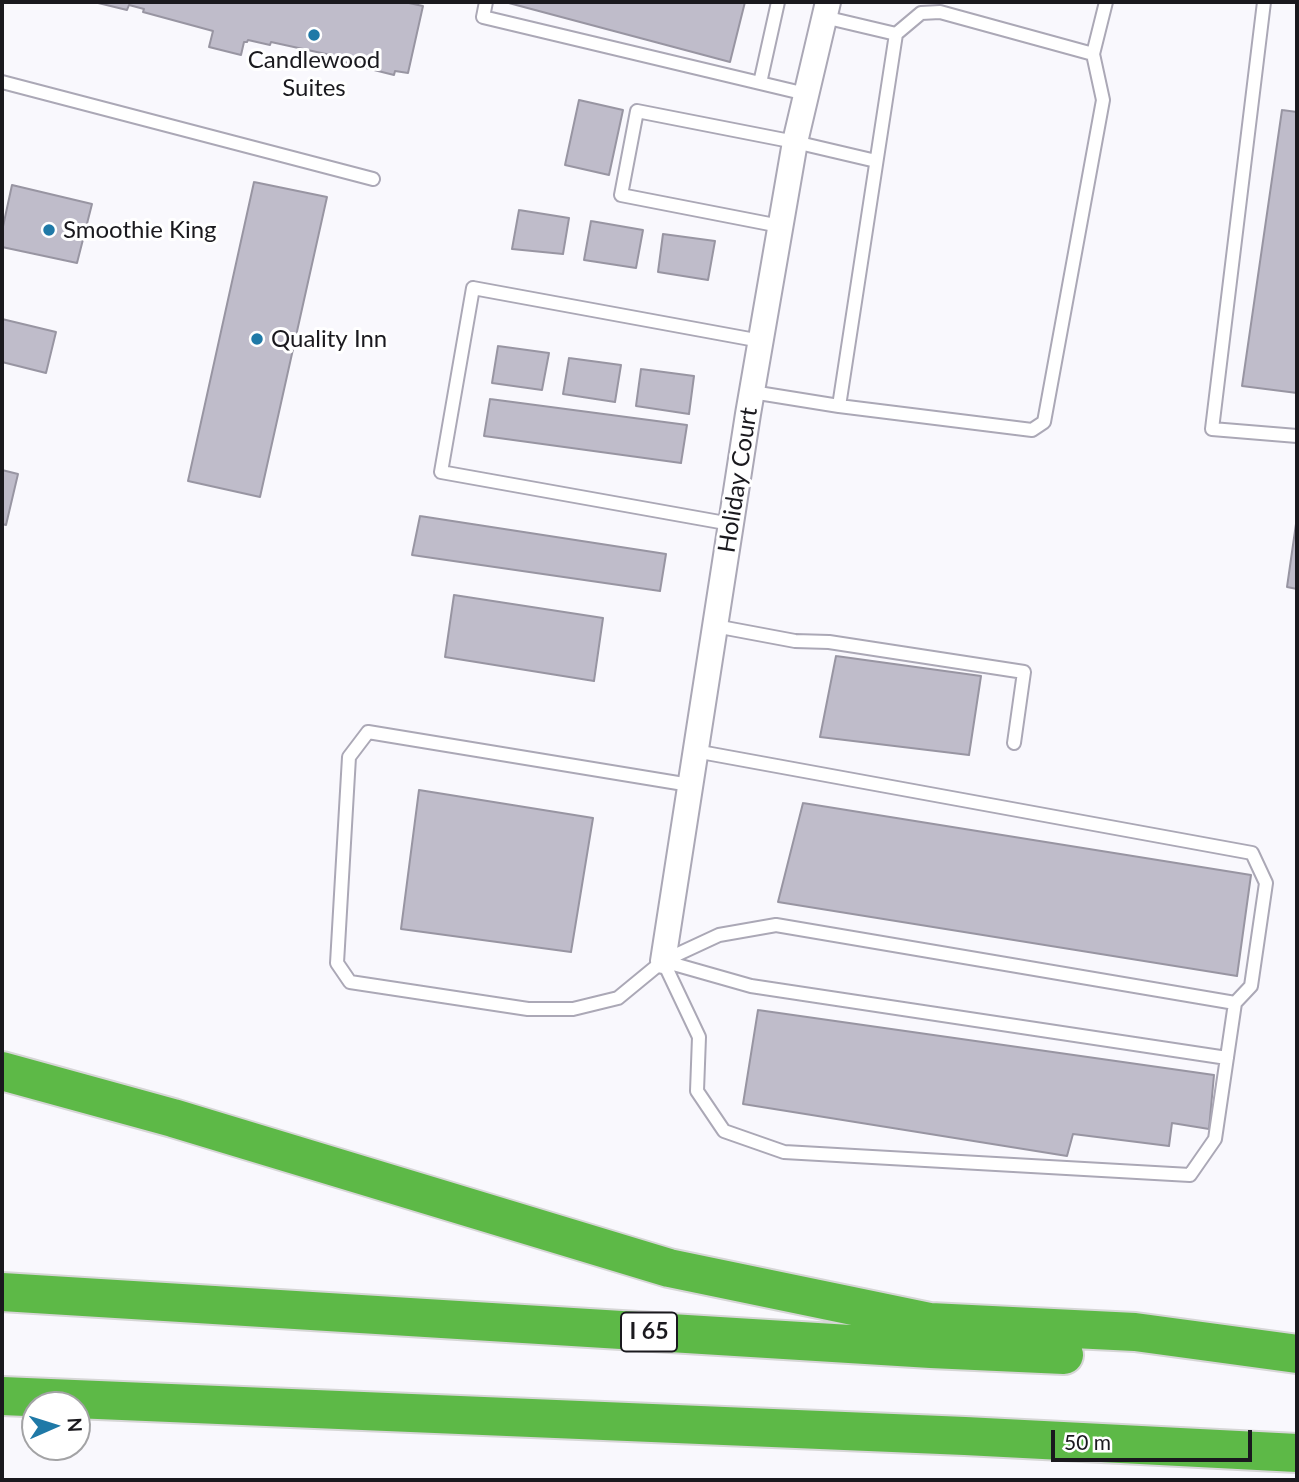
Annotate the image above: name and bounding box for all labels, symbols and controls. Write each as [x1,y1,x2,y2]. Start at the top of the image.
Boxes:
marker: Candlewood Suites [306,27,322,43]
place label: Candlewood Suites [248,46,380,102]
place label: Smoothie King [63,216,217,244]
marker: Smoothie King [41,222,57,238]
place label: Quality Inn [271,325,387,353]
marker: Quality Inn [249,331,265,347]
street label: Holiday Court [712,405,764,555]
road number: I 65 [621,1312,677,1352]
north arrow [21,1391,91,1461]
scale bar [1054,1416,1255,1460]
text: N [64,1417,87,1433]
text: 50 m [1064,1429,1111,1454]

